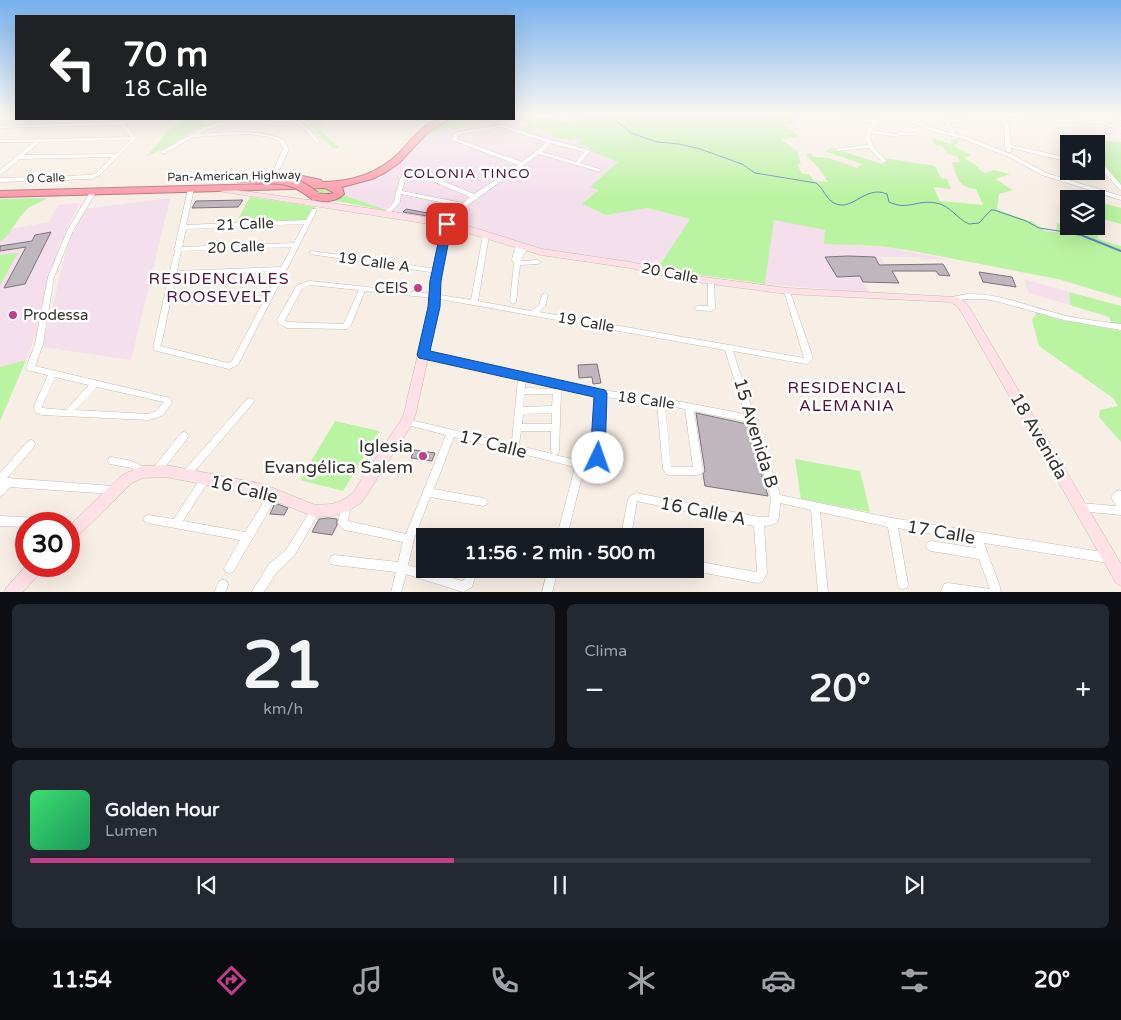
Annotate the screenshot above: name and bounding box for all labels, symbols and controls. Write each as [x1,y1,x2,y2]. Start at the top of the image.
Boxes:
text: 70 m [123,34,208,76]
icon: left [40,35,105,100]
text: 18 Calle [123,76,207,102]
map controls [1060,135,1105,235]
button: sound [1060,135,1105,180]
district label: COLONIA TINCO [403,165,531,182]
street label: Pan-American Highway [167,168,301,184]
street label: 0 Calle [27,170,66,186]
button: layers [1060,190,1105,235]
pin [426,203,468,245]
icon: arrive [433,210,461,238]
street label: 21 Calle [216,214,274,234]
street label: 20 Calle [207,237,265,257]
street label: 19 Calle A [337,248,411,276]
street label: 20 Calle [640,259,700,287]
district label: RESIDENCIALES ROOSEVELT [149,269,289,307]
place label: CEIS [374,279,408,297]
marker: CEIS [412,282,424,294]
place label: Prodessa [23,306,88,324]
street label: 19 Calle [556,308,616,336]
marker: Prodessa [7,309,19,321]
street label: 15 Avenida B [729,375,783,491]
district label: RESIDENCIAL ALEMANIA [788,378,906,416]
street label: 18 Calle [616,387,676,413]
street label: 18 Avenida [1005,389,1073,483]
street label: 17 Calle [457,425,529,463]
position arrow [571,431,623,483]
place label: Iglesia Evangélica Salem [264,435,413,478]
marker: Iglesia Evangélica Salem [417,450,429,462]
street label: 16 Calle [208,470,280,508]
street label: 16 Calle A [658,492,748,530]
speed limit sign: 30 [15,512,80,577]
street label: 17 Calle [905,515,977,549]
text: 11:56 · 2 min · 500 m [464,542,656,564]
text: 21 [242,627,324,706]
text: Clima [585,641,627,661]
text: 20° [809,666,871,712]
text: − [585,673,604,707]
text: + [1075,673,1091,707]
text: km/h [263,699,303,719]
text: Golden Hour [105,799,219,821]
text: Lumen [105,821,157,841]
icon: previous [193,871,221,899]
icon: pause [546,871,574,899]
icon: next [900,871,928,899]
icon: directions [214,963,249,998]
icon: music [350,963,385,998]
icon: phone [487,963,522,998]
icon: climate [624,963,659,998]
icon: car [761,963,796,998]
icon: filters [897,963,932,998]
text: 11:54 [51,967,112,993]
text: 20° [1034,967,1070,993]

